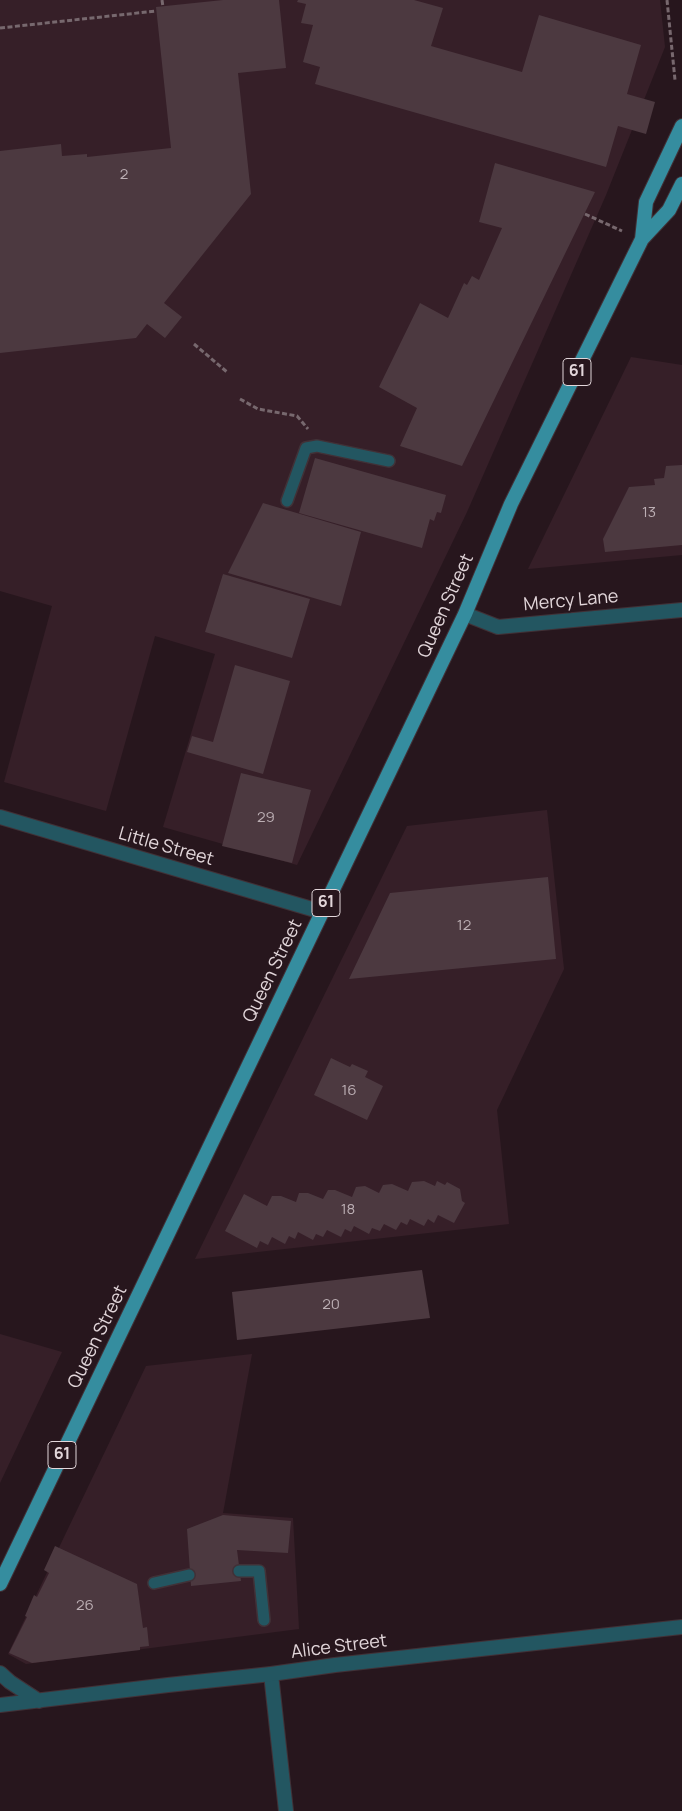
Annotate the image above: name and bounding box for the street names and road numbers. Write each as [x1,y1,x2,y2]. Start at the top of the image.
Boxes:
road number: 61 [563,358,591,386]
street label: Queen Street [413,551,479,661]
street label: Mercy Lane [523,586,619,616]
street label: Little Street [116,823,216,871]
road number: 61 [312,890,340,916]
street label: Queen Street [239,916,307,1026]
street label: Queen Street [64,1282,132,1392]
road number: 61 [48,1442,76,1468]
street label: Alice Street [290,1630,388,1664]

